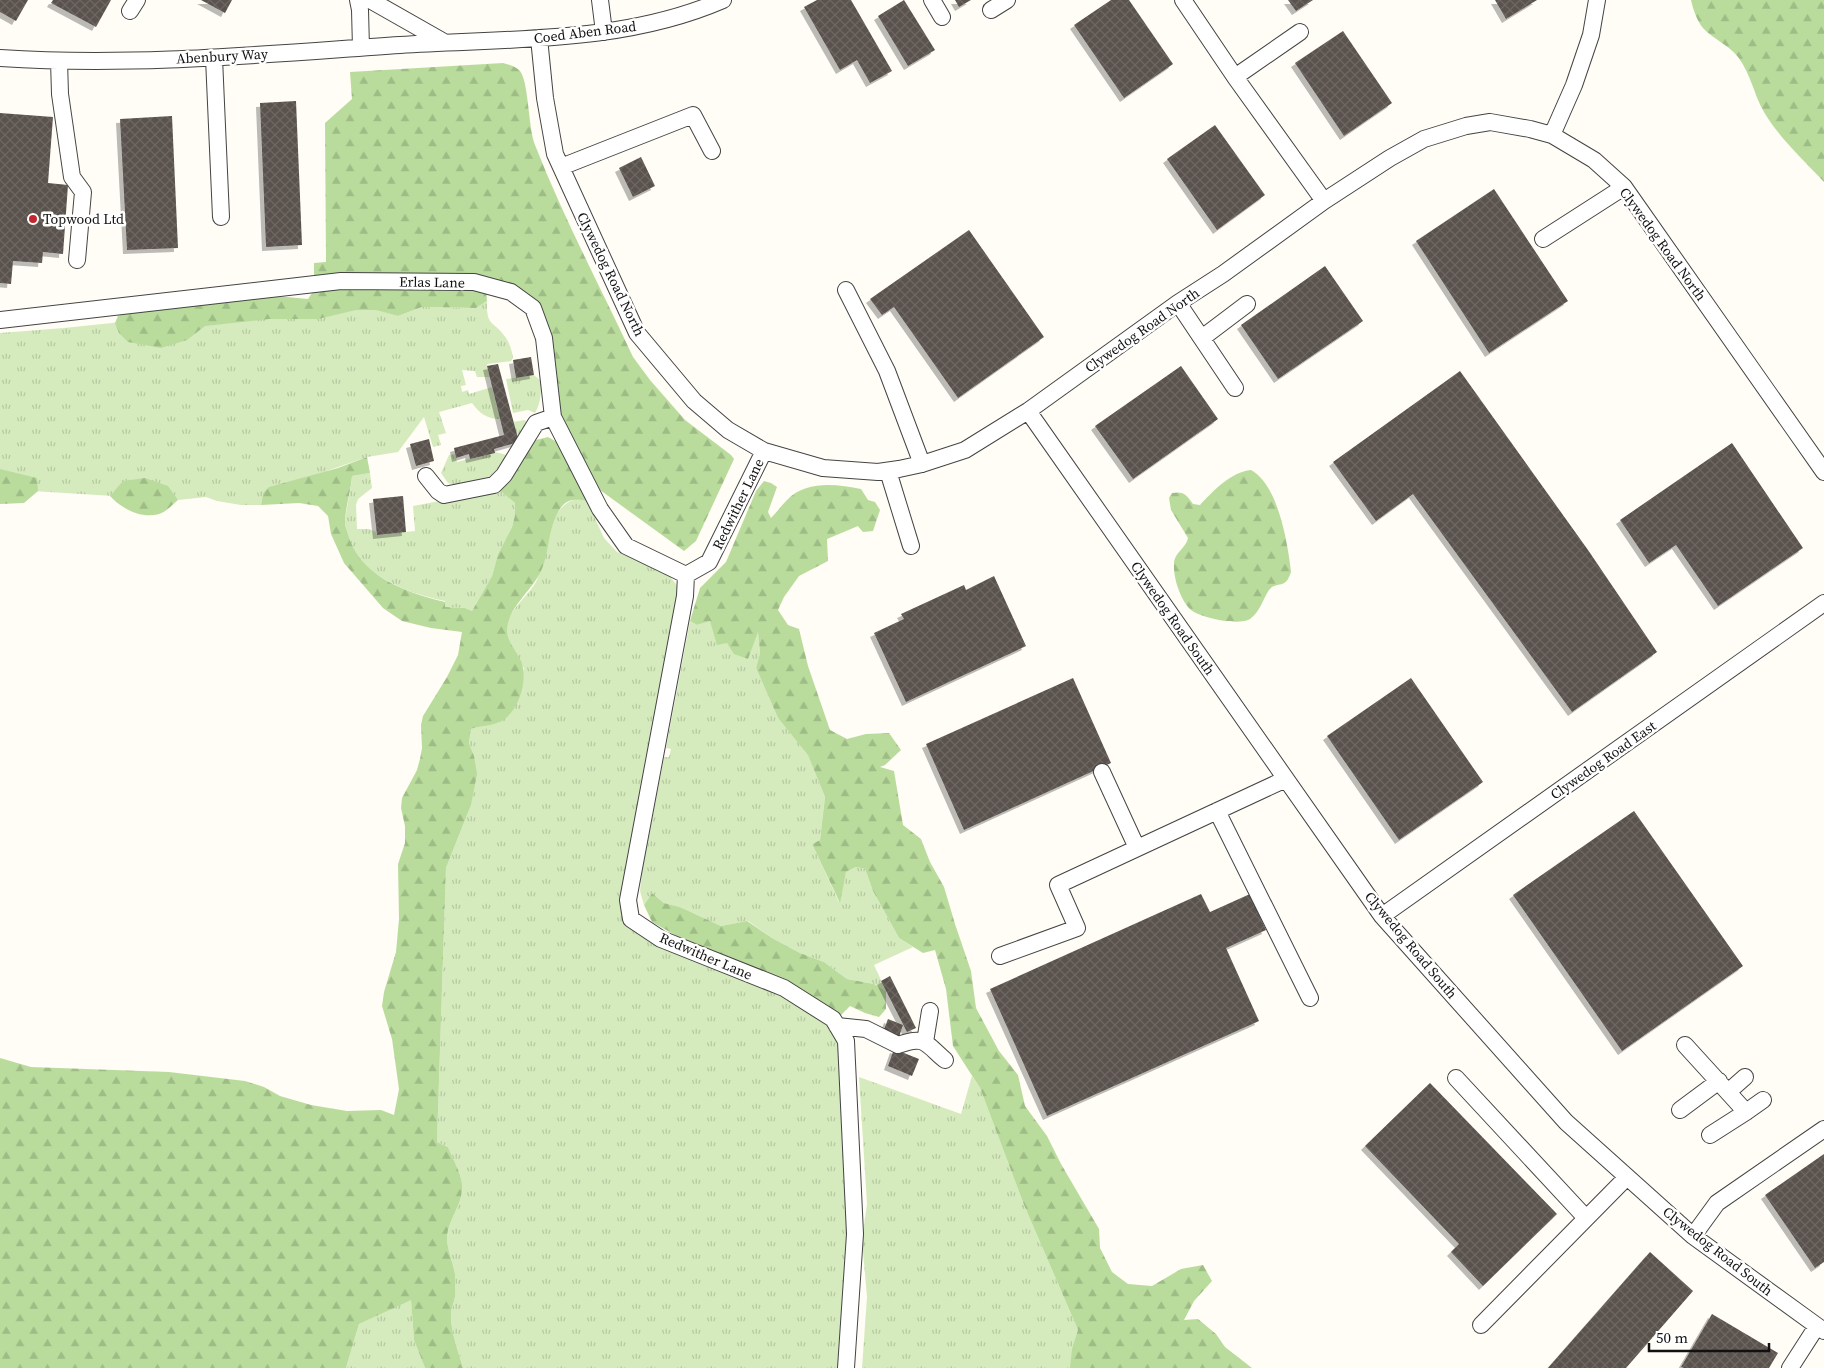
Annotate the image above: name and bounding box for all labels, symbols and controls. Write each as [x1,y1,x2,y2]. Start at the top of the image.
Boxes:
street label: Coed Aben Road [533,16,637,48]
street label: Abenbury Way [176,44,269,68]
street label: Clywedog Road North [1615,183,1711,305]
place label: Topwood Ltd [43,209,124,229]
street label: Clywedog Road North [572,209,650,339]
marker: Topwood Ltd [27,213,39,225]
street label: Erlas Lane [399,271,465,293]
street label: Clywedog Road North [1081,283,1203,377]
street label: Redwither Lane [707,455,769,553]
street label: Clywedog Road South [1126,557,1220,679]
street label: Clywedog Road East [1546,716,1660,804]
street label: Clywedog Road South [1360,887,1462,1003]
street label: Redwither Lane [656,927,756,985]
street label: Clywedog Road South [1659,1202,1777,1300]
scale bar [1649,1320,1769,1352]
text: 50 m [1656,1327,1688,1348]

